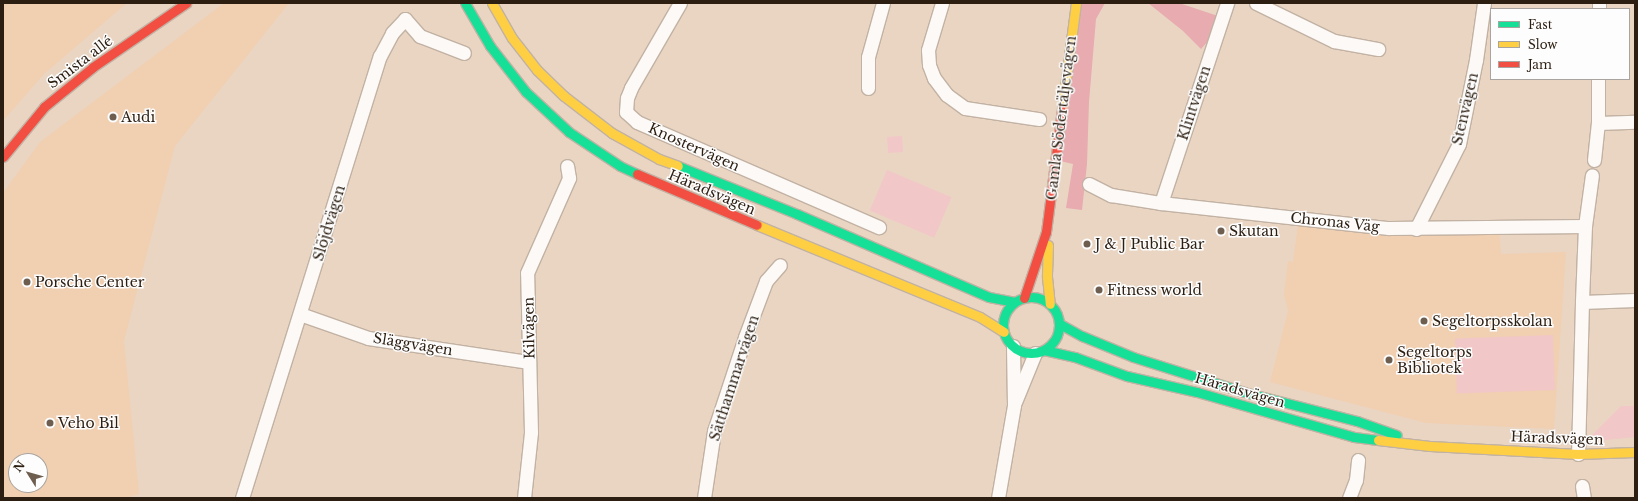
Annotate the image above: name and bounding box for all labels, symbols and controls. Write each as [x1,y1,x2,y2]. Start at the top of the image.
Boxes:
legend [1490,8,1630,80]
text: Fast [1528,17,1552,32]
street label: Smista allé [44,32,116,92]
street label: Gamla Södertäljevägen [1043,35,1079,201]
text: Slow [1528,37,1557,52]
text: Jam [1528,57,1552,72]
street label: Klintvägen [1174,64,1214,142]
street label: Stenvägen [1449,71,1481,147]
place label: Audi [121,109,155,125]
marker: Audi [108,112,118,122]
street label: Knostervägen [646,119,742,175]
street label: Häradsvägen [666,166,758,218]
street label: Slöjdvägen [309,183,349,263]
street label: Chronas Väg [1289,209,1381,235]
place label: Skutan [1229,223,1279,239]
marker: Skutan [1216,226,1226,236]
place label: J & J Public Bar [1095,236,1205,252]
marker: J & J Public Bar [1082,239,1092,249]
place label: Porsche Center [35,274,144,290]
marker: Porsche Center [22,277,32,287]
place label: Fitness world [1107,282,1202,298]
marker: Fitness world [1094,285,1104,295]
street label: Kilvägen [520,297,538,359]
street label: Sätthammarvägen [706,313,762,443]
place label: Segeltorpsskolan [1432,313,1553,329]
marker: Segeltorpsskolan [1419,316,1429,326]
street label: Släggvägen [372,329,454,359]
place label: Segeltorps Bibliotek [1397,344,1472,376]
marker: Segeltorps Bibliotek [1384,355,1394,365]
street label: Häradsvägen [1193,369,1287,411]
place label: Veho Bil [58,415,119,431]
marker: Veho Bil [45,418,55,428]
street label: Häradsvägen [1510,428,1604,448]
north arrow [8,453,48,493]
text: N [11,458,28,475]

